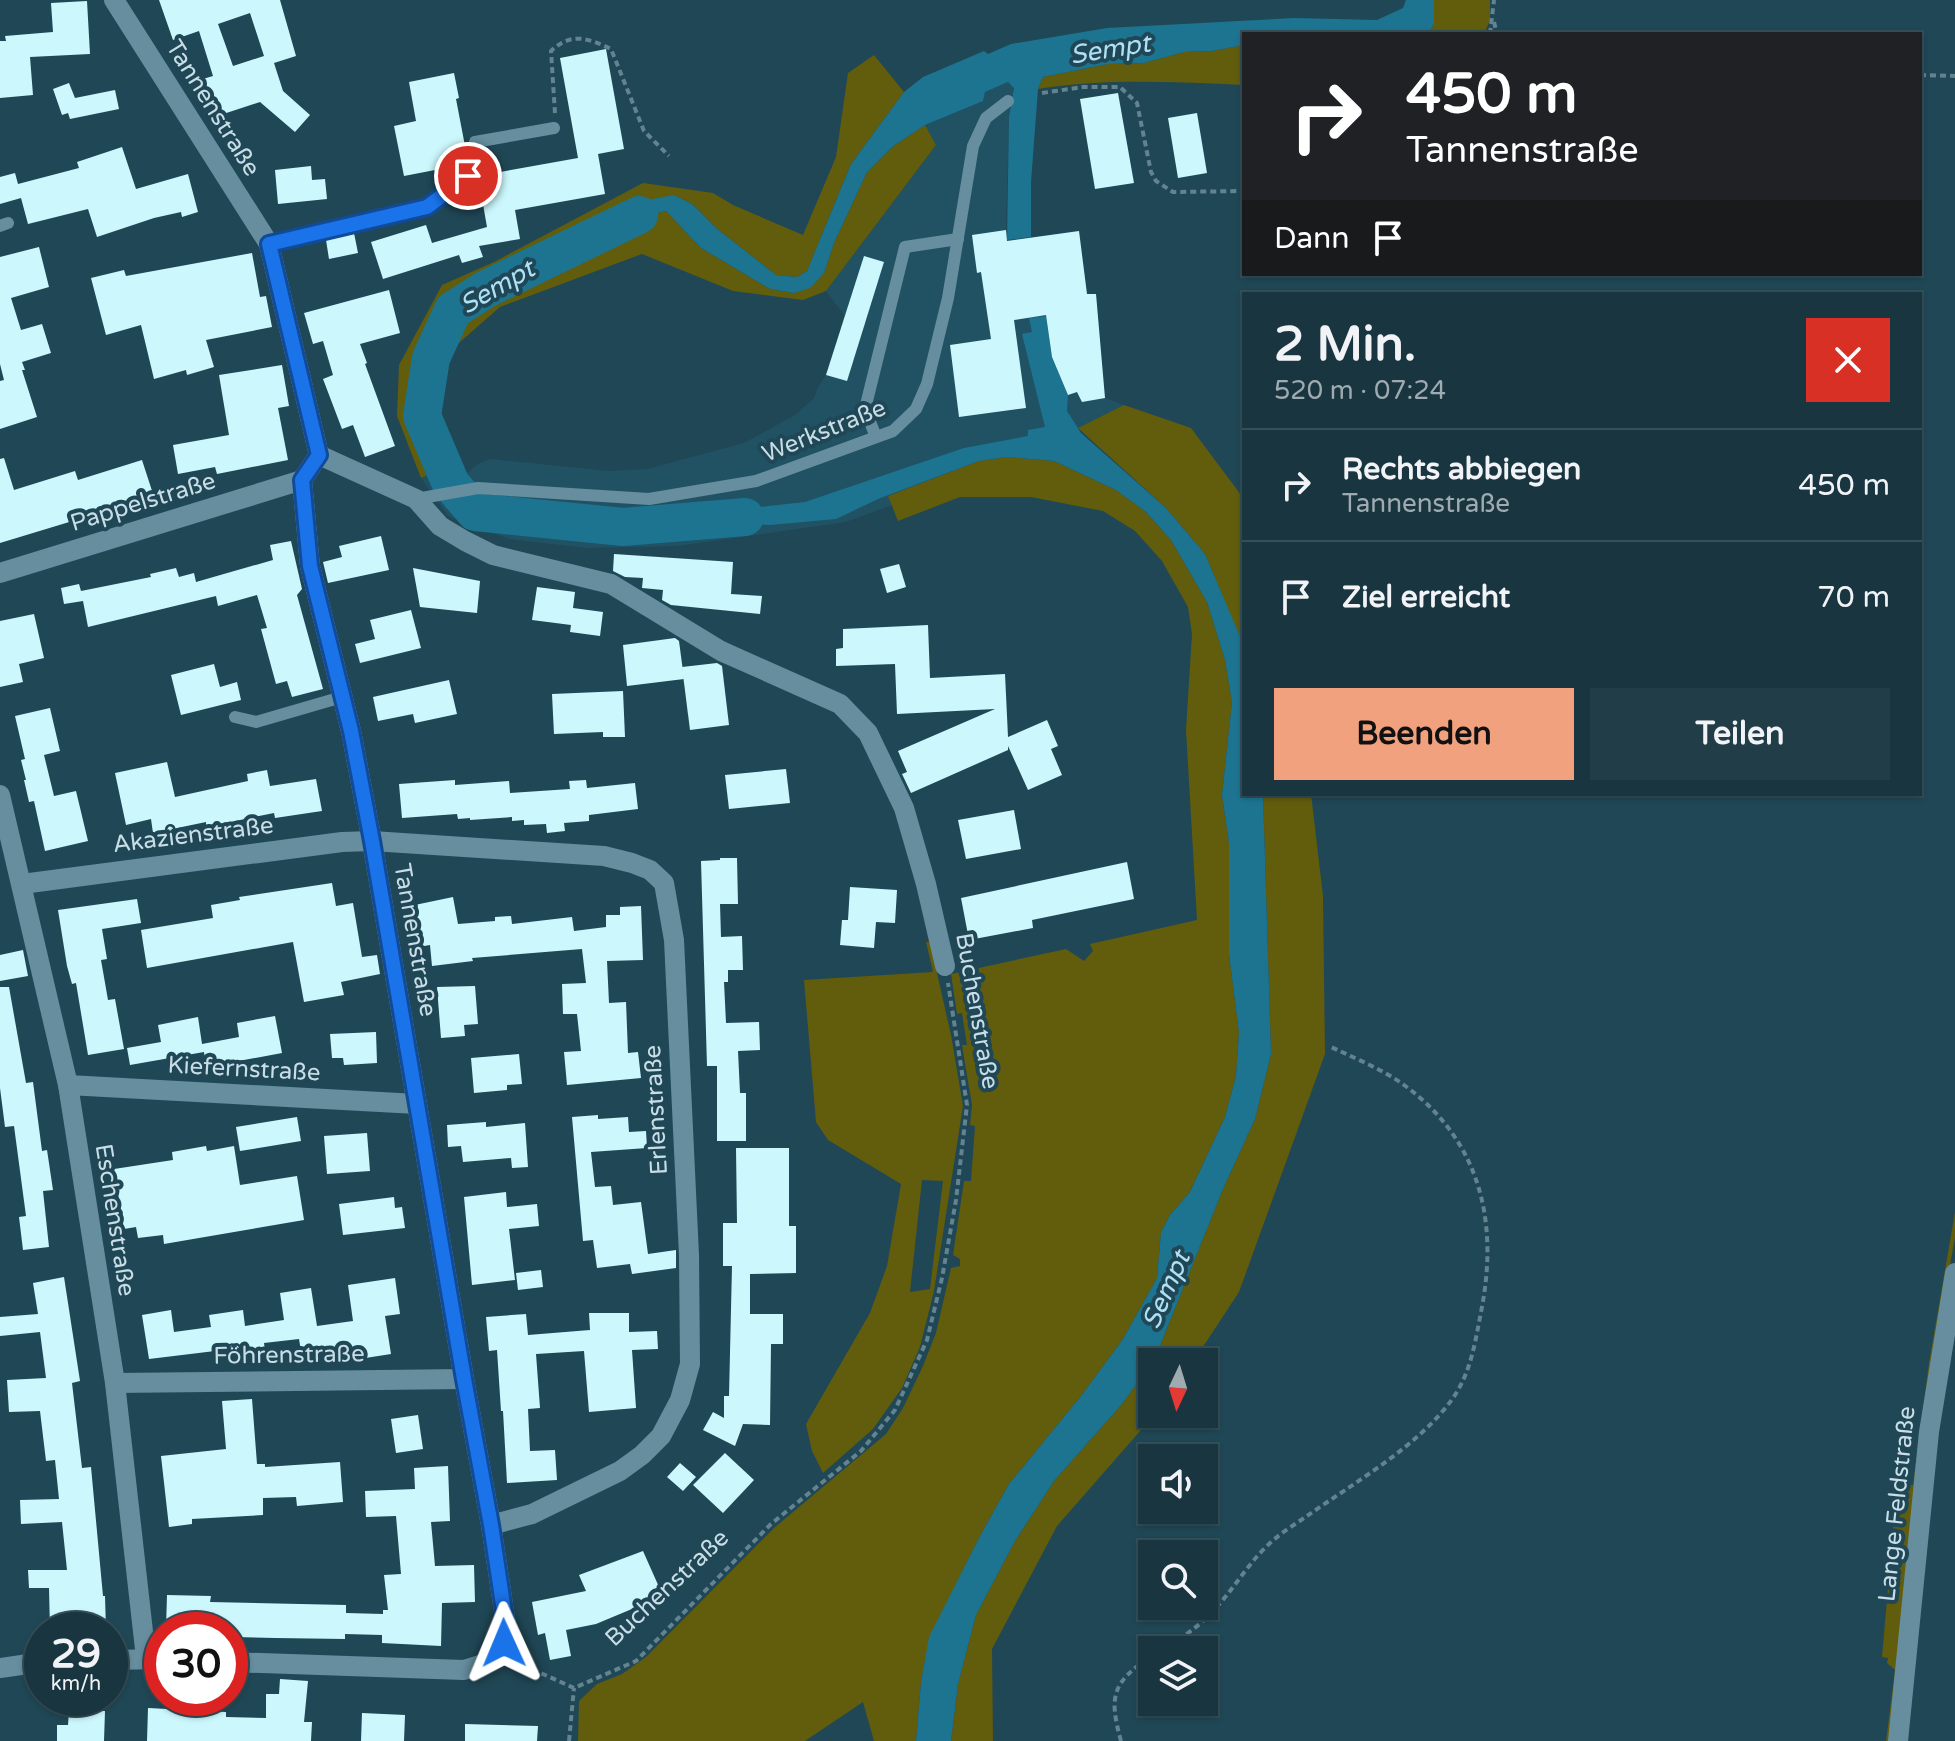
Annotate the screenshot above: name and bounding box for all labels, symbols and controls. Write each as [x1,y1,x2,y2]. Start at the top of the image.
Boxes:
water label: Sempt [1068,27,1155,71]
street label: Tannenstraße [160,35,266,181]
text: 450 m [1406,61,1577,128]
icon: right [1274,64,1378,168]
text: Tannenstraße [1406,129,1639,172]
pin [434,142,502,210]
icon: arrive [446,154,490,198]
icon: arrive [1366,216,1410,260]
text: Dann [1274,220,1350,257]
water label: Sempt [454,252,542,321]
text: 2 Min. [1274,316,1416,374]
button: close [1806,318,1890,402]
text: 520 m · 07:24 [1274,375,1446,406]
street label: Werkstraße [758,393,890,469]
text: Rechts abbiegen [1342,451,1581,488]
icon: right [1274,463,1318,507]
street label: Pappelstraße [67,466,219,538]
text: 450 m [1798,467,1890,504]
text: Tannenstraße [1342,488,1510,519]
icon: arrive [1274,575,1318,619]
text: Ziel erreicht [1342,579,1510,616]
text: 70 m [1817,579,1890,616]
button: Beenden [1274,688,1574,780]
button: Teilen [1590,688,1890,780]
street label: Akazienstraße [111,811,275,859]
street label: Tannenstraße [387,861,443,1019]
street label: Buchenstraße [949,931,1005,1091]
street label: Erlenstraße [638,1044,674,1176]
street label: Kiefernstraße [167,1051,321,1087]
street label: Eschenstraße [89,1142,141,1298]
water label: Sempt [1135,1244,1198,1333]
street label: Föhrenstraße [213,1339,365,1371]
north arrow [1138,1348,1218,1428]
map controls [1138,1348,1218,1716]
street label: Lange Feldstraße [1872,1405,1922,1603]
button: sound [1138,1444,1218,1524]
street label: Buchenstraße [599,1523,735,1653]
button: search [1138,1540,1218,1620]
position arrow [462,1601,546,1685]
speed limit sign: 30 [144,1612,248,1716]
text: 29 [51,1630,101,1678]
button: layers [1138,1636,1218,1716]
text: km/h [51,1672,101,1696]

